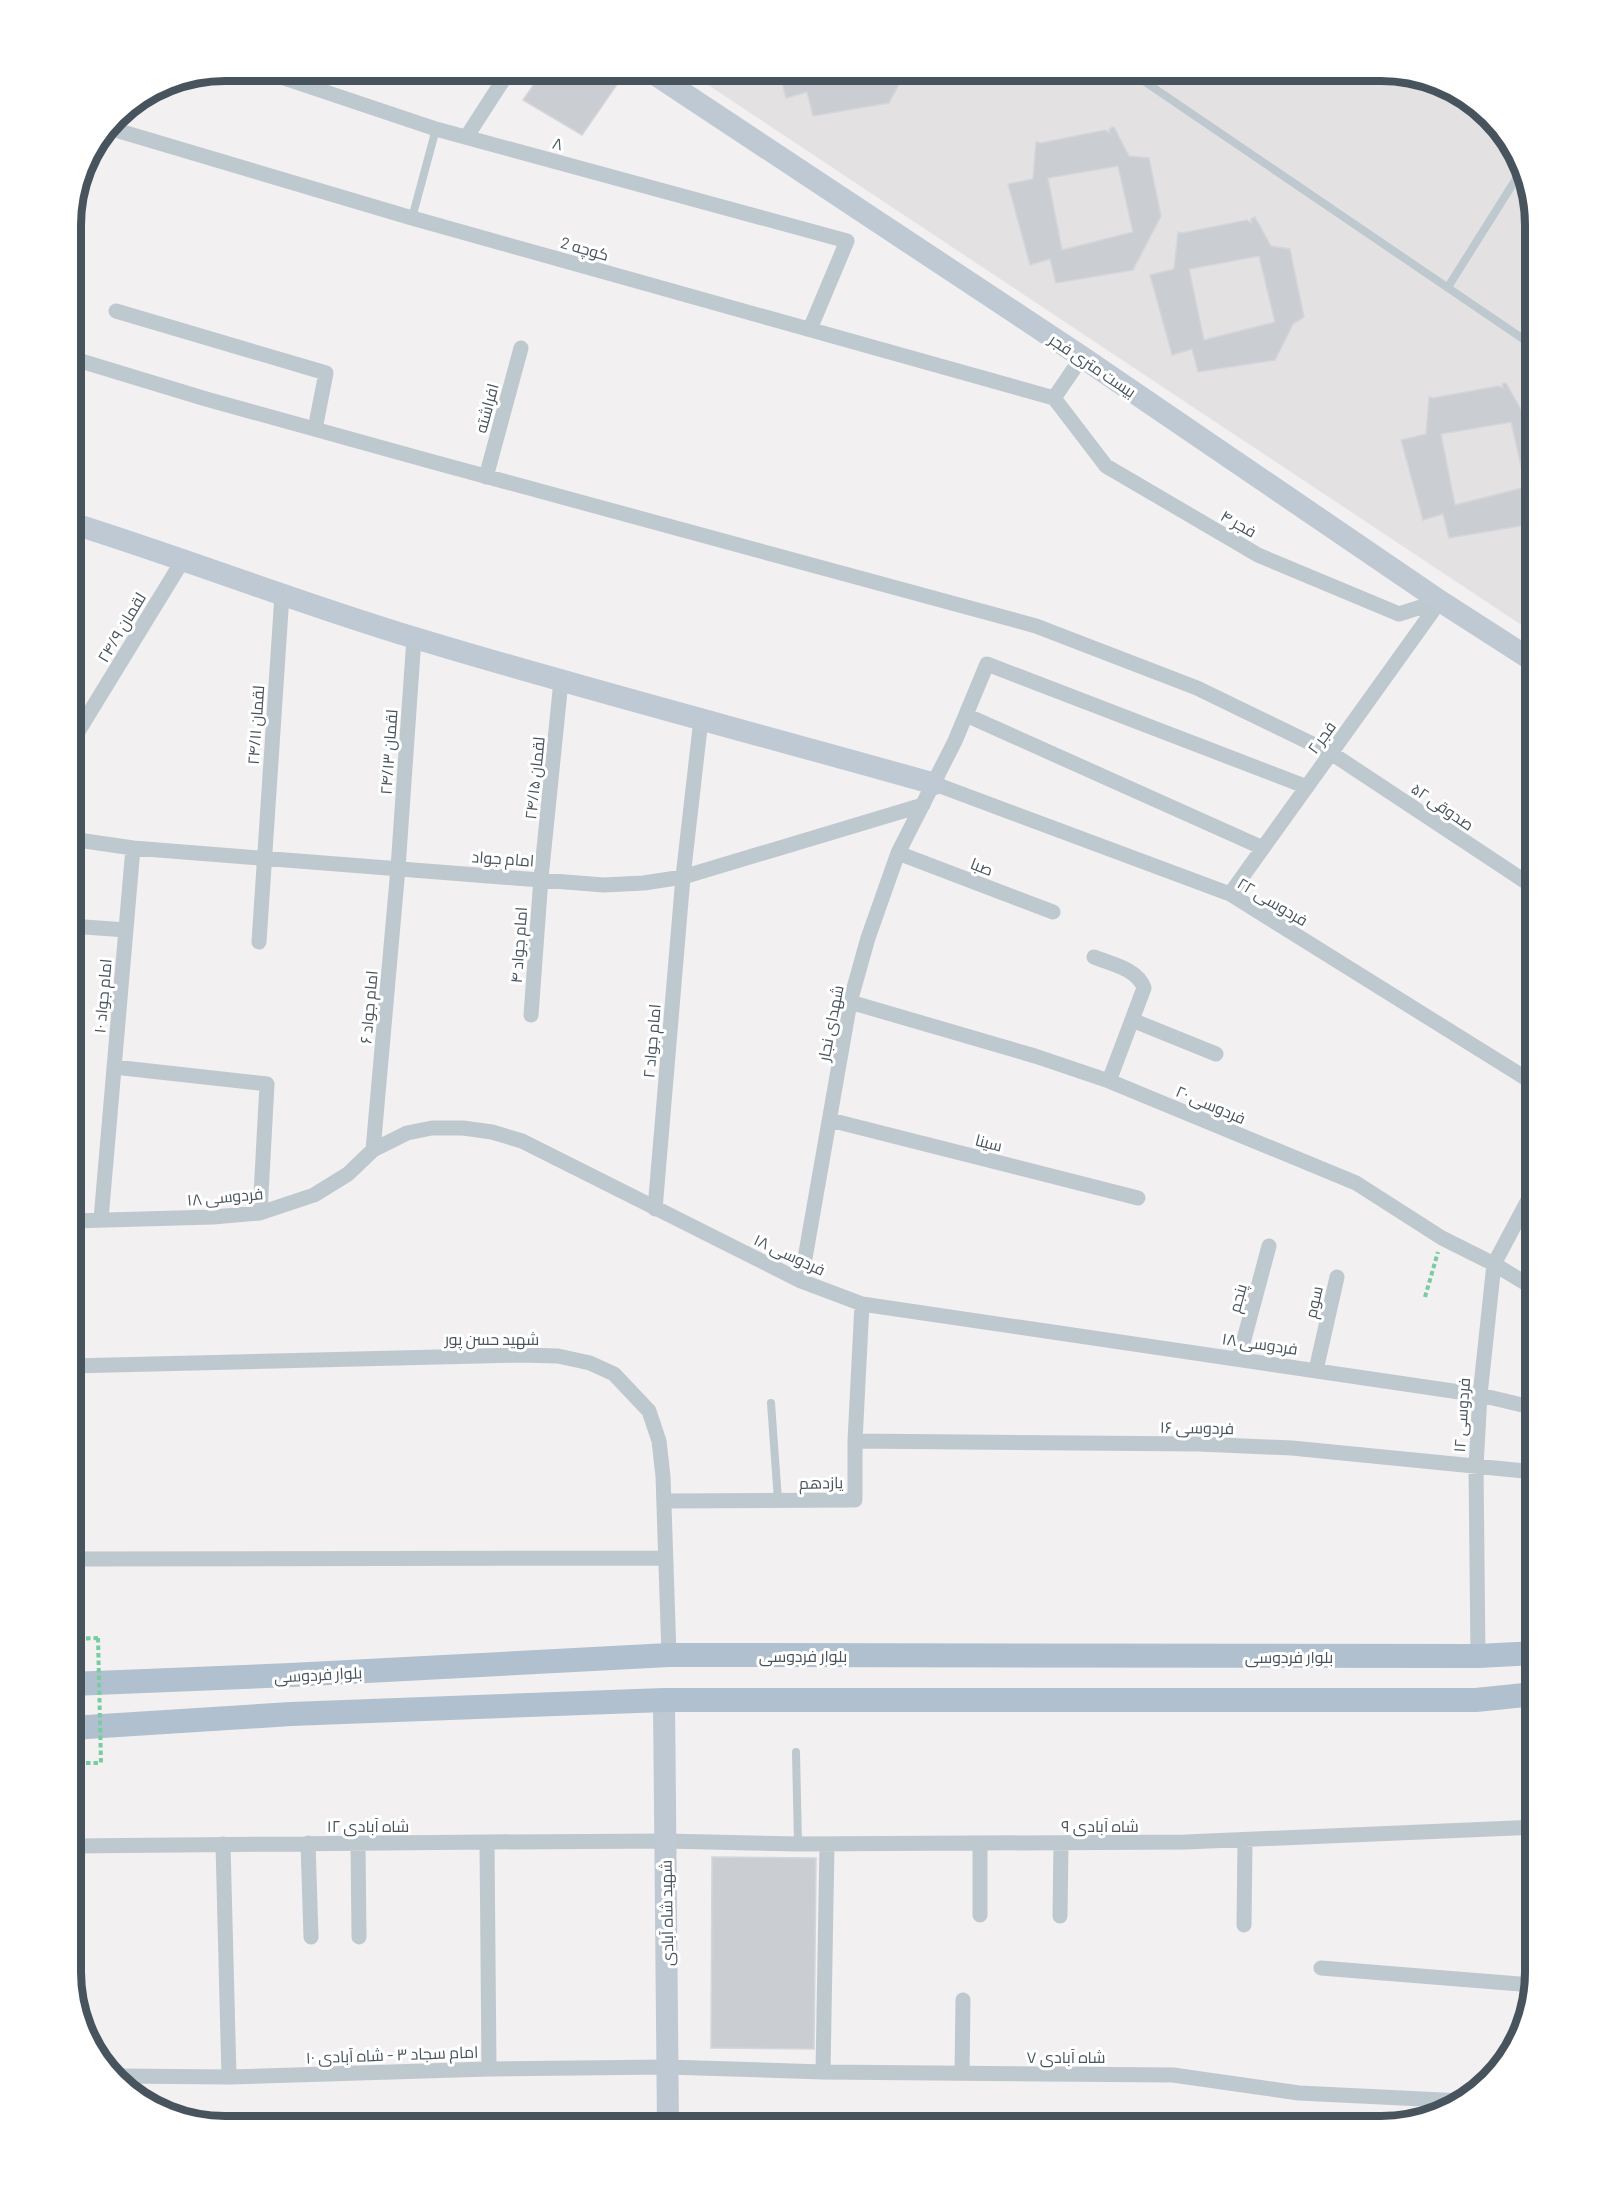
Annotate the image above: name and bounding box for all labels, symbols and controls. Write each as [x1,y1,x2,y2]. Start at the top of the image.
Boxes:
street label: ۸ [551,133,565,153]
street label: کوچه 2 [558,232,611,267]
street label: بیست متری فجر [1044,328,1140,403]
street label: افراشته [470,381,503,435]
street label: فجر ۴ [1217,505,1260,542]
street label: لقمان ۲۴/۹ [93,589,151,666]
street label: لقمان ۲۴/۱۱ [243,685,269,765]
street label: لقمان ۲۴/۱۳ [376,709,402,795]
street label: فجر ۲ [1303,717,1340,758]
street label: لقمان ۲۴/۱۵ [520,736,550,821]
street label: صدوقی ۵۲ [1407,778,1478,836]
street label: امام جواد [471,846,535,873]
street label: صبا [968,853,996,880]
street label: فردوسی ۲۲ [1233,873,1312,931]
street label: امام جواد ۴ [506,906,533,984]
street label: امام جواد ۱۰ [89,958,118,1034]
street label: امام جواد ۶ [355,970,384,1045]
street label: شهدای نجار [813,983,849,1064]
street label: امام جواد ۲ [638,1003,667,1079]
street label: فردوسی ۲۰ [1172,1081,1249,1129]
street label: سینا [973,1129,1005,1155]
street label: فردوسی ۱۸ [186,1183,264,1211]
street label: فردوسی ۱۸ [750,1229,829,1281]
street label: پنجم [1224,1281,1253,1315]
street label: سوم [1300,1284,1329,1321]
street label: فردوسی ۱۸ [1221,1328,1299,1360]
street label: شهید حسن پور [444,1329,539,1351]
street label: فردوسی ۱۲ [1449,1377,1475,1453]
street label: فردوسی ۱۶ [1160,1417,1234,1439]
street label: یازدهم [799,1472,844,1495]
street label: بلوار فردوسی [759,1646,847,1667]
street label: بلوار فردوسی [1245,1647,1333,1668]
street label: بلوار فردوسی [273,1662,363,1688]
street label: شاه آبادی ۱۲ [327,1816,409,1837]
street label: شاه آبادی ۹ [1061,1816,1139,1837]
street label: شهید شاه آبادی [656,1860,678,1966]
street label: امام سجاد ۳ - شاه آبادی ۱۰ [305,2041,479,2070]
street label: شاه آبادی ۷ [1026,2047,1106,2068]

